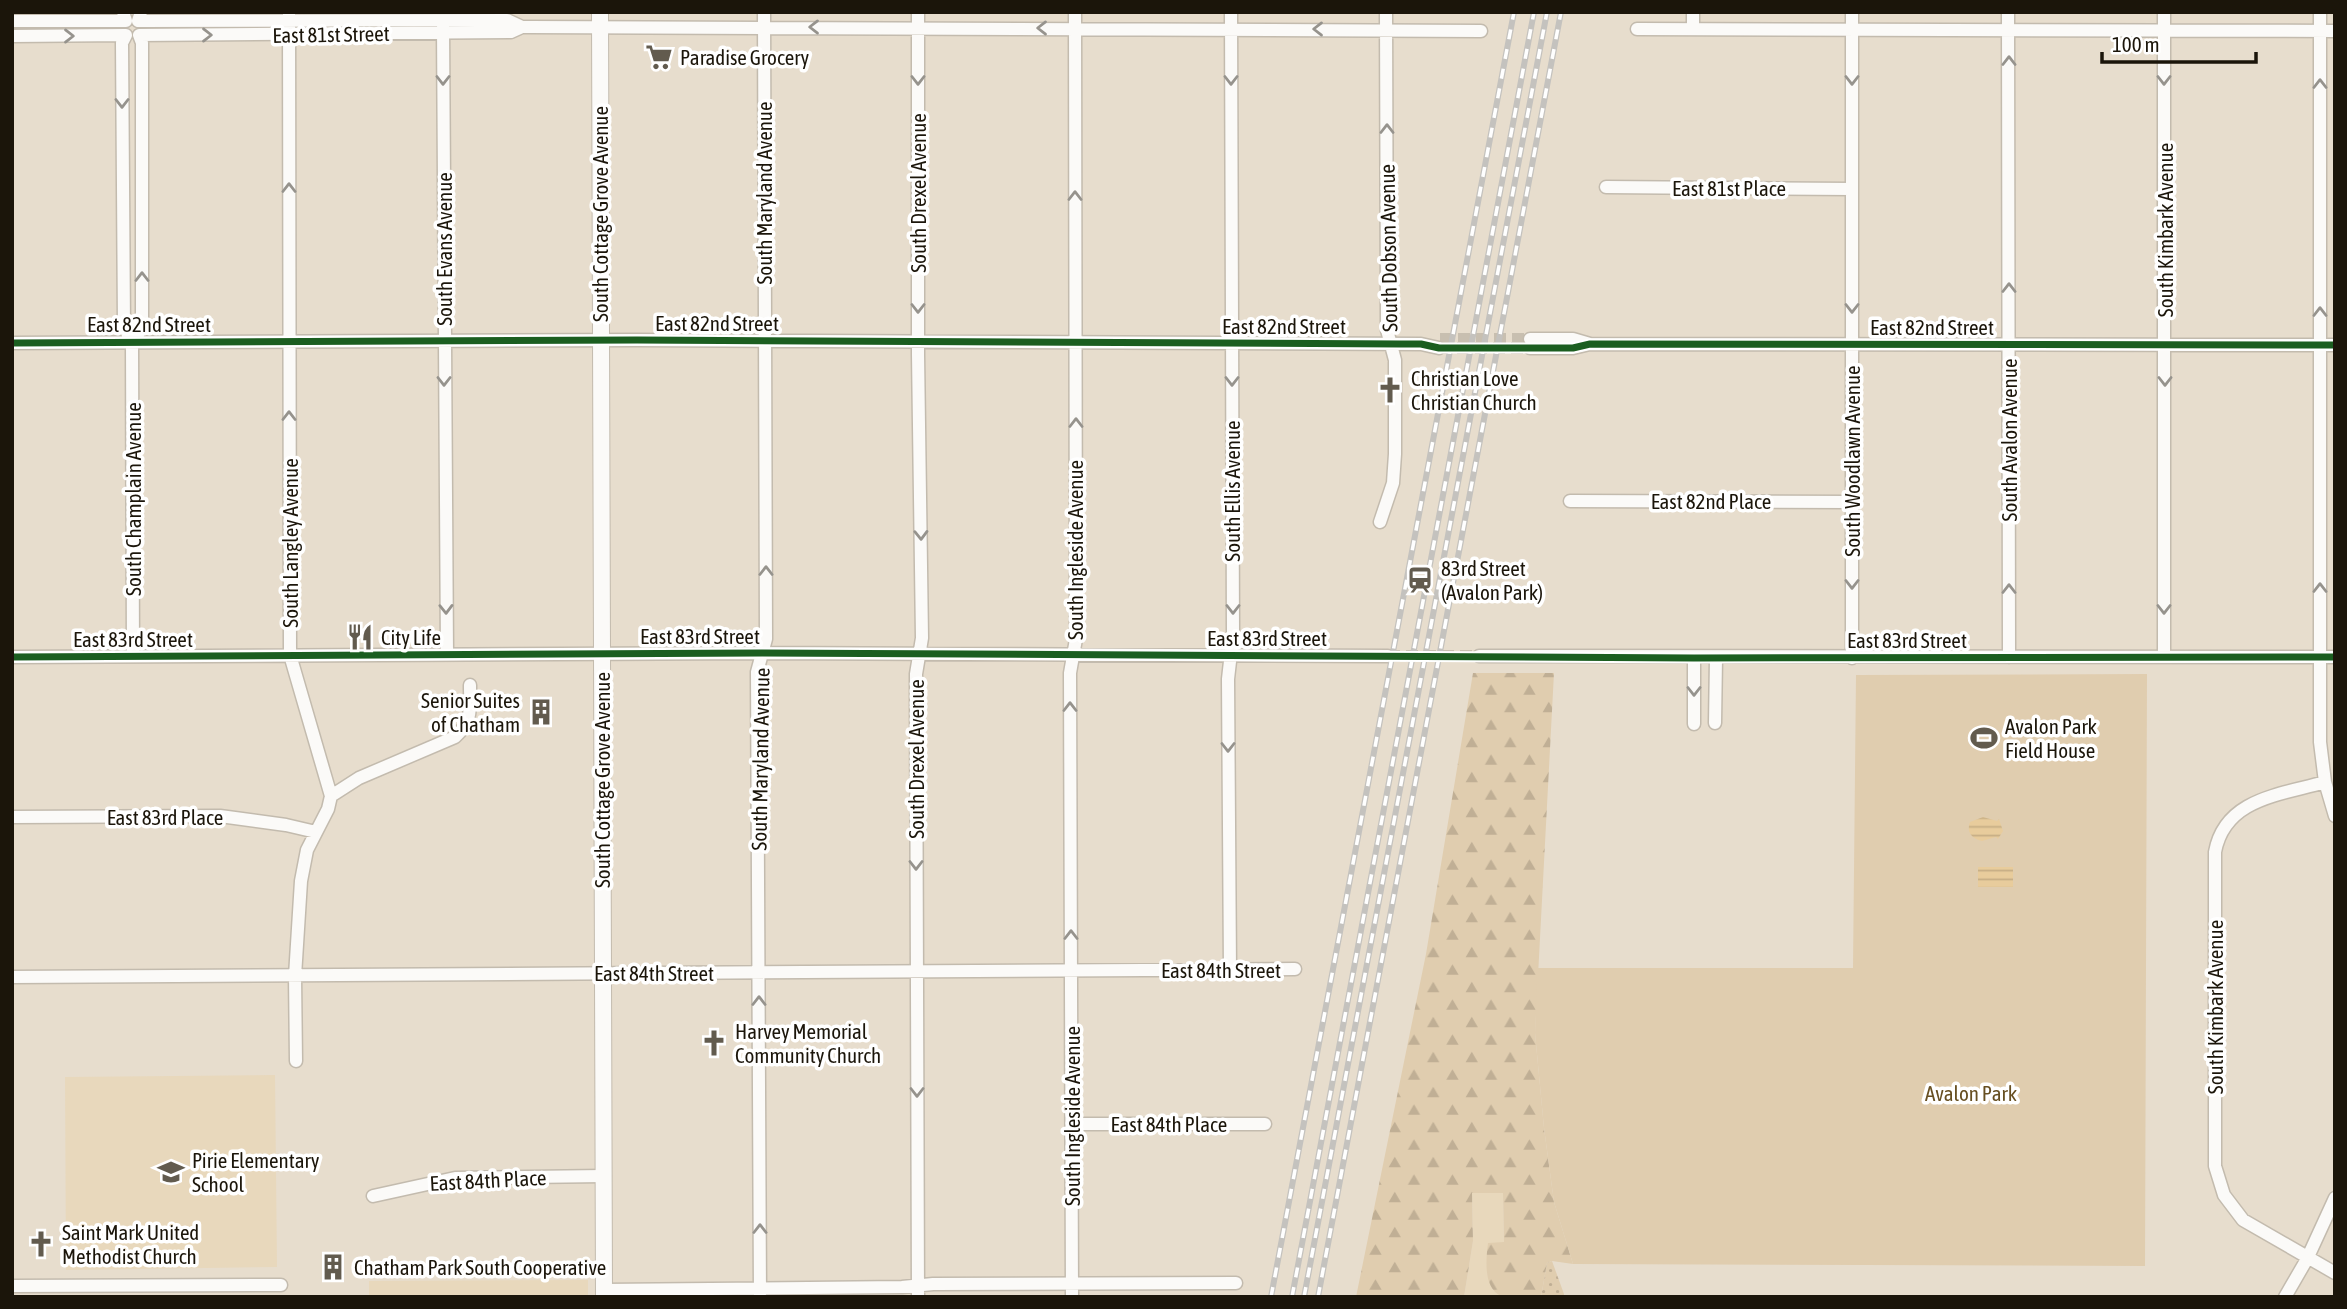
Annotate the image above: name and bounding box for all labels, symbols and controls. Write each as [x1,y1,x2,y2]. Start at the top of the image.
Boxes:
one-way arrow [808,19,819,35]
one-way arrow [1036,20,1046,36]
street label: East 81st Street [272,21,390,47]
one-way arrow [1312,21,1323,37]
scale bar [2102,21,2256,65]
one-way arrow [203,27,213,43]
one-way arrow [64,28,75,44]
text: 100 m [2112,32,2160,56]
supermarket icon: Paradise Grocery [644,42,674,72]
place label: Paradise Grocery [680,45,809,69]
one-way arrow [2001,55,2017,65]
one-way arrow [435,76,451,86]
one-way arrow [910,76,926,86]
one-way arrow [1223,76,1239,86]
one-way arrow [1844,76,1860,86]
one-way arrow [2156,76,2172,86]
one-way arrow [2312,79,2328,89]
one-way arrow [114,98,130,108]
street label: South Maryland Avenue [752,101,776,285]
street label: South Cottage Grove Avenue [588,106,612,322]
street label: South Drexel Avenue [906,113,930,273]
one-way arrow [1379,124,1395,134]
street label: South Kimbark Avenue [2153,143,2177,317]
street label: South Dobson Avenue [1375,164,1401,332]
street label: South Evans Avenue [432,172,456,326]
street label: East 81st Place [1672,176,1786,200]
one-way arrow [281,182,297,193]
one-way arrow [1067,190,1083,201]
one-way arrow [134,271,150,282]
one-way arrow [2001,282,2017,293]
one-way arrow [910,303,926,314]
one-way arrow [1844,303,1860,314]
one-way arrow [2312,306,2328,317]
street label: East 82nd Street [655,311,779,335]
street label: East 82nd Street [87,312,211,336]
street label: East 82nd Street [1222,314,1346,338]
street label: East 82nd Street [1870,315,1994,339]
street label: South Avalon Avenue [1997,359,2021,521]
street label: South Woodlawn Avenue [1840,365,1864,557]
place label: Christian Love Christian Church [1411,366,1537,414]
church icon: Christian Love Christian Church [1375,375,1405,405]
one-way arrow [436,377,452,387]
one-way arrow [1224,377,1240,387]
one-way arrow [2157,377,2173,387]
street label: South Champlain Avenue [121,402,145,596]
one-way arrow [281,410,297,420]
one-way arrow [1068,418,1084,428]
street label: South Ellis Avenue [1220,420,1244,562]
street label: South Langley Avenue [278,458,302,628]
street label: South Ingleside Avenue [1063,460,1087,640]
street label: East 82nd Place [1651,489,1771,513]
one-way arrow [913,531,929,541]
place label: 83rd Street (Avalon Park) [1441,556,1543,604]
one-way arrow [758,565,773,576]
station icon: 83rd Street (Avalon Park) [1405,565,1435,595]
one-way arrow [1844,580,1860,590]
one-way arrow [2001,583,2017,594]
one-way arrow [2312,583,2328,593]
one-way arrow [438,604,454,615]
one-way arrow [1225,604,1241,615]
one-way arrow [2156,604,2172,615]
restaurant icon: City Life [345,622,375,652]
street label: East 83rd Street [640,624,760,648]
place label: City Life [381,625,441,649]
street label: East 83rd Street [1207,626,1327,650]
street label: East 83rd Street [73,627,193,651]
street label: East 83rd Street [1847,628,1967,652]
street label: South Maryland Avenue [746,667,774,851]
street label: South Cottage Grove Avenue [590,672,614,888]
street label: South Drexel Avenue [904,679,928,839]
one-way arrow [1686,686,1702,696]
place label: Senior Suites of Chatham [421,688,520,736]
building icon: Senior Suites of Chatham [526,697,556,727]
one-way arrow [1062,701,1078,712]
place label: Avalon Park Field House [2005,714,2097,762]
sports icon: Avalon Park Field House [1969,723,1999,753]
one-way arrow [1220,743,1236,753]
street label: East 83rd Place [107,805,223,829]
one-way arrow [908,860,924,870]
street label: South Kimbark Avenue [2203,920,2227,1094]
one-way arrow [1063,929,1079,939]
street label: East 84th Street [1161,958,1281,982]
street label: East 84th Street [594,961,714,985]
one-way arrow [751,995,767,1006]
place label: Harvey Memorial Community Church [735,1019,881,1067]
street label: South Ingleside Avenue [1060,1026,1084,1206]
church icon: Harvey Memorial Community Church [699,1028,729,1058]
park label: Avalon Park [1925,1081,2017,1105]
one-way arrow [909,1087,925,1098]
street label: East 84th Place [1111,1112,1227,1136]
place label: Pirie Elementary School [192,1148,320,1196]
school or university icon: Pirie Elementary School [156,1157,186,1187]
street label: East 84th Place [429,1165,547,1195]
place label: Saint Mark United Methodist Church [62,1220,199,1268]
one-way arrow [752,1223,768,1233]
church icon: Saint Mark United Methodist Church [26,1229,56,1259]
building icon: Chatham Park South Cooperative [318,1252,348,1282]
place label: Chatham Park South Cooperative [354,1255,606,1279]

